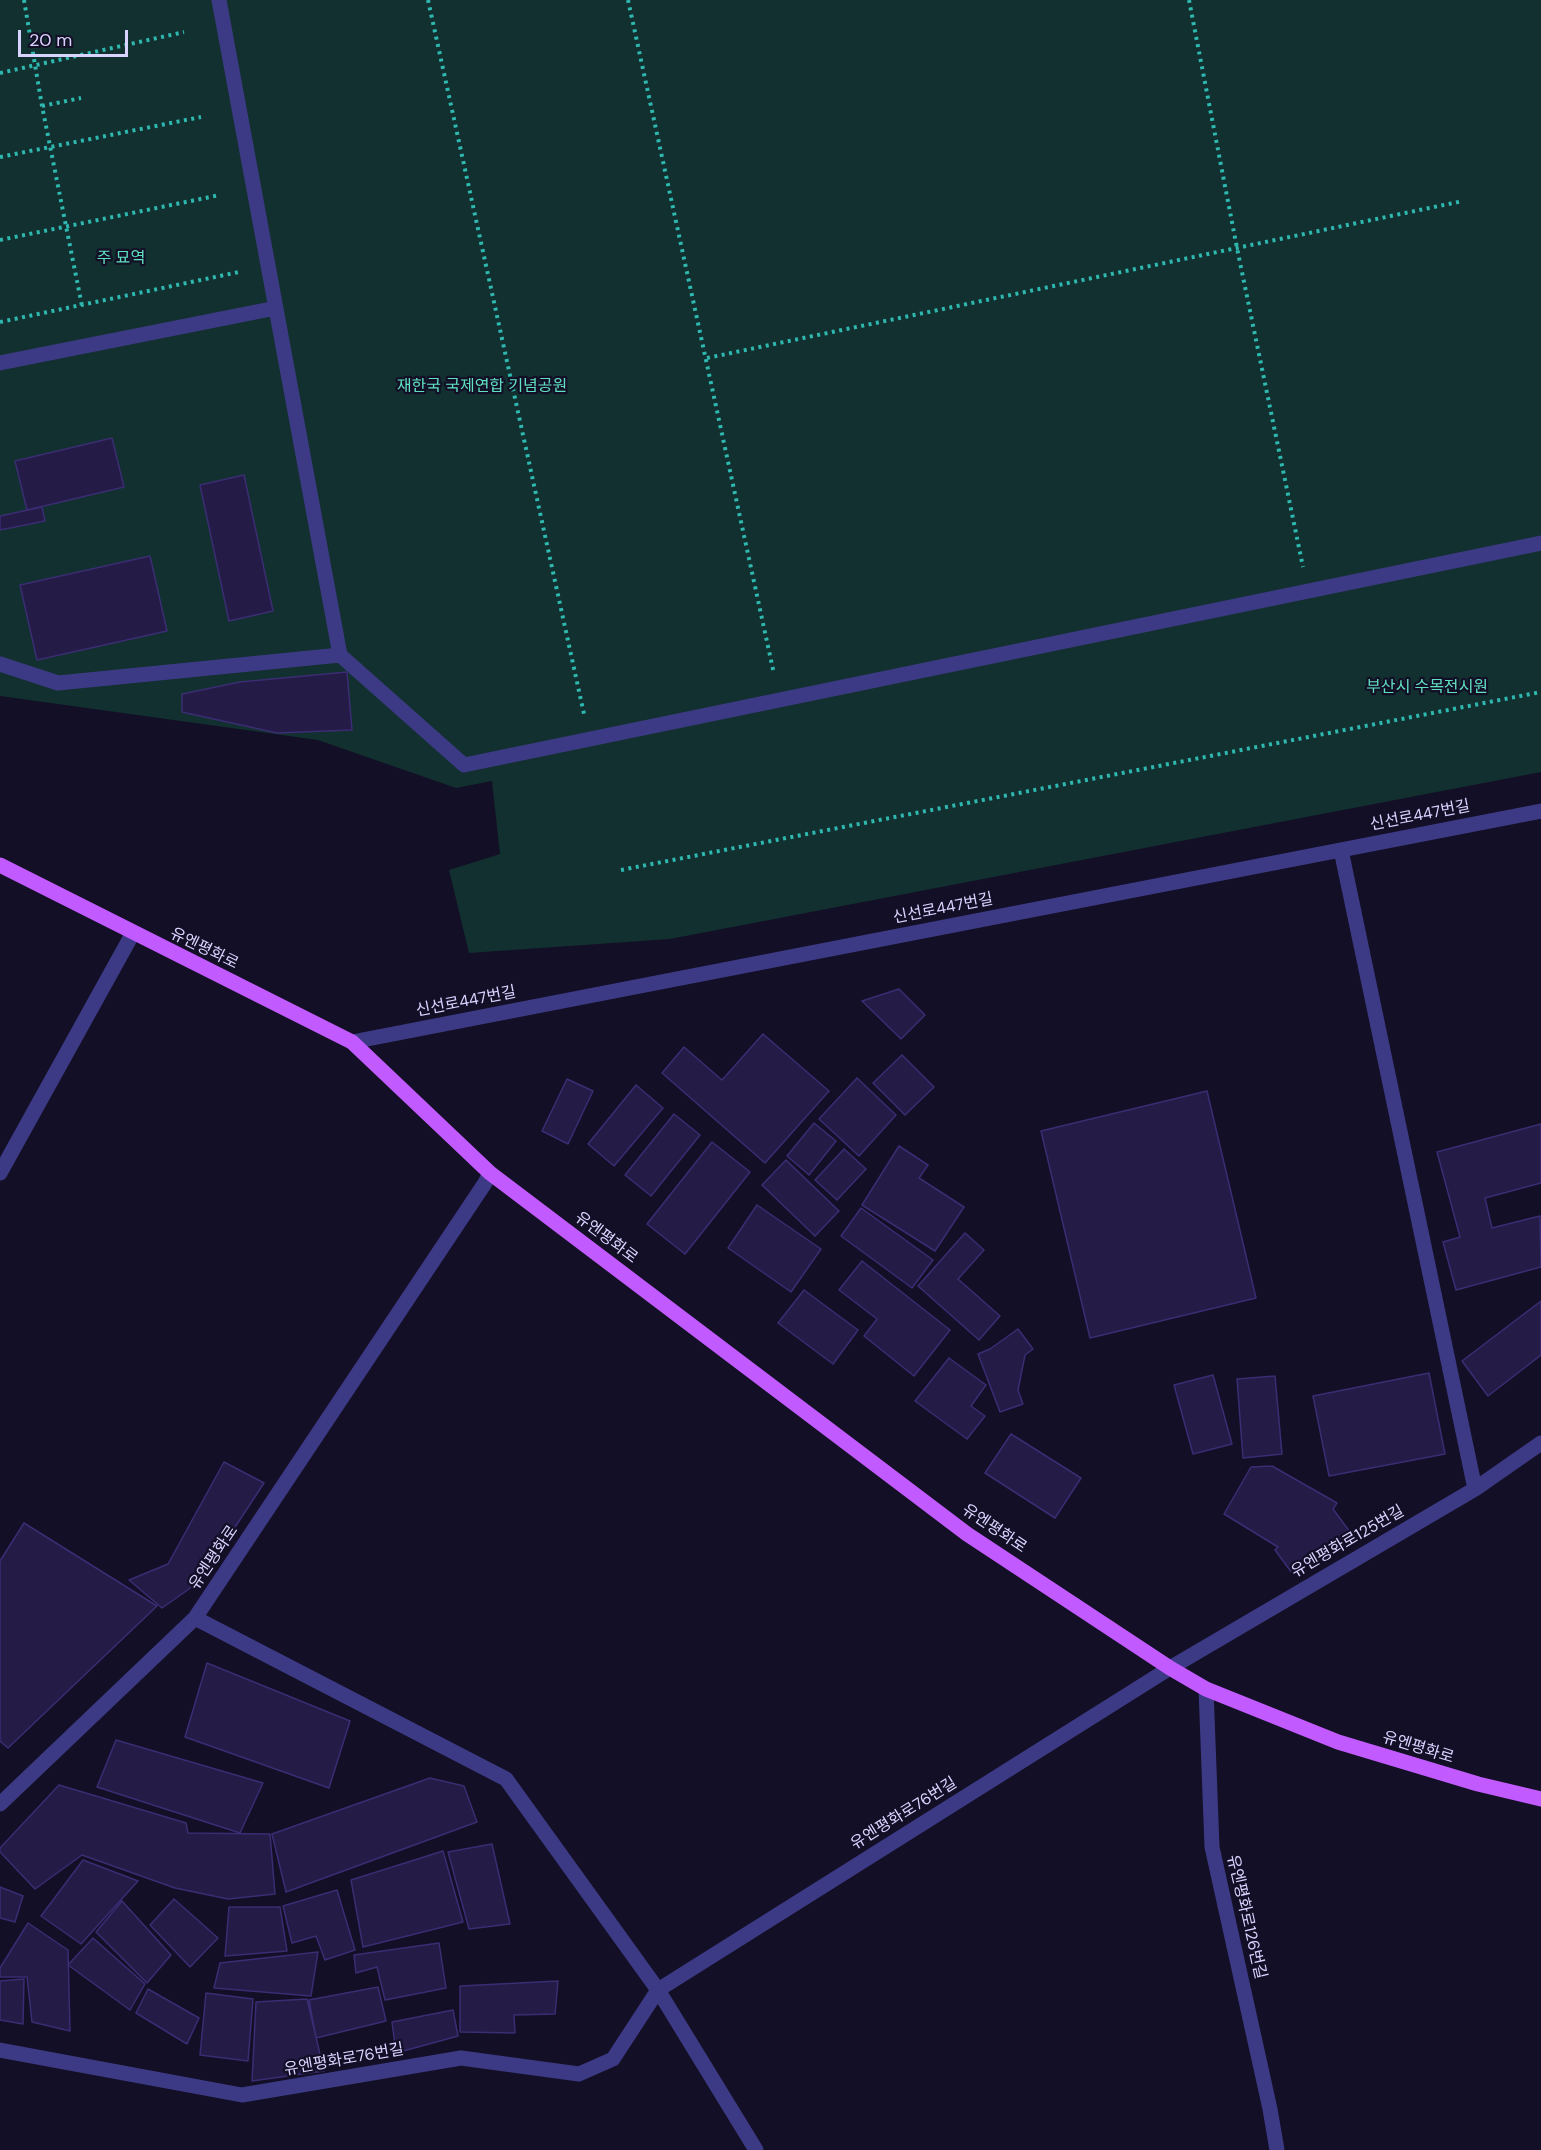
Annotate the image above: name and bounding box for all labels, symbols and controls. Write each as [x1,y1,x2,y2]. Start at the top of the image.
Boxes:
scale bar [21,18,130,56]
text: 20 m [29,28,72,52]
park label: 주 묘역 [97,249,145,269]
park label: 재한국 국제연합 기념공원 [397,377,567,397]
park label: 부산시 수목전시원 [1366,678,1488,698]
street label: 신선로447번길 [1368,797,1472,835]
street label: 신선로447번길 [891,890,995,928]
street label: 유엔평화로 [167,924,241,974]
street label: 신선로447번길 [414,983,518,1021]
street label: 유엔평화로 [571,1208,641,1268]
street label: 유엔평화로 [958,1500,1030,1558]
street label: 유엔평화로125번길 [1288,1502,1408,1582]
street label: 유엔평화로 [185,1522,243,1594]
street label: 유엔평화로 [1380,1728,1456,1768]
street label: 유엔평화로76번길 [848,1774,960,1854]
street label: 유엔평화로126번길 [1222,1853,1270,1981]
street label: 유엔평화로76번길 [283,2040,405,2080]

